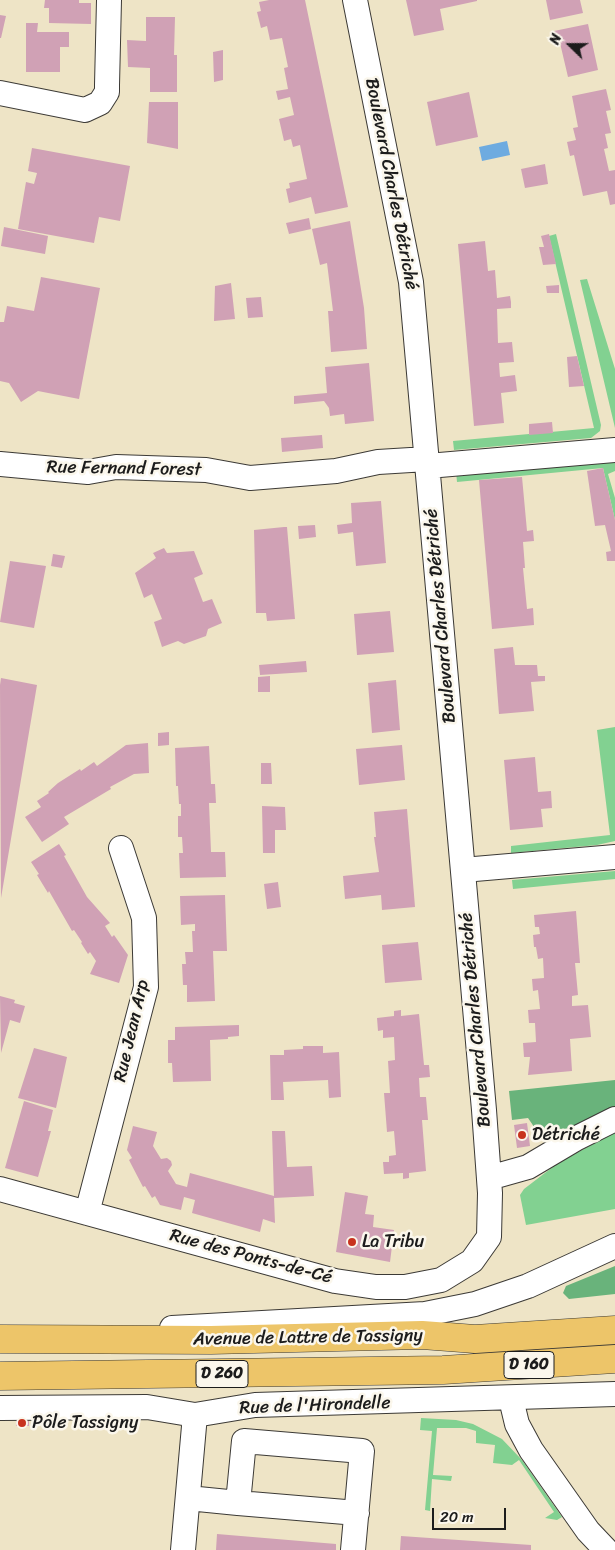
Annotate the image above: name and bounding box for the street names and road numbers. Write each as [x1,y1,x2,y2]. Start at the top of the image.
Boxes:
street label: Boulevard Charles Détriché [360,76,422,292]
street label: Rue Fernand Forest [46,457,202,481]
street label: Boulevard Charles Détriché [421,508,461,724]
street label: Boulevard Charles Détriché [456,912,496,1128]
street label: Rue Jean Arp [110,978,154,1084]
street label: Rue des Ponts-de-Cé [167,1225,335,1289]
street label: Avenue de Lattre de Tassigny [193,1325,423,1351]
road number: D 160 [504,1352,554,1378]
road number: D 260 [196,1360,248,1388]
street label: Rue de l'Hirondelle [239,1393,391,1419]

